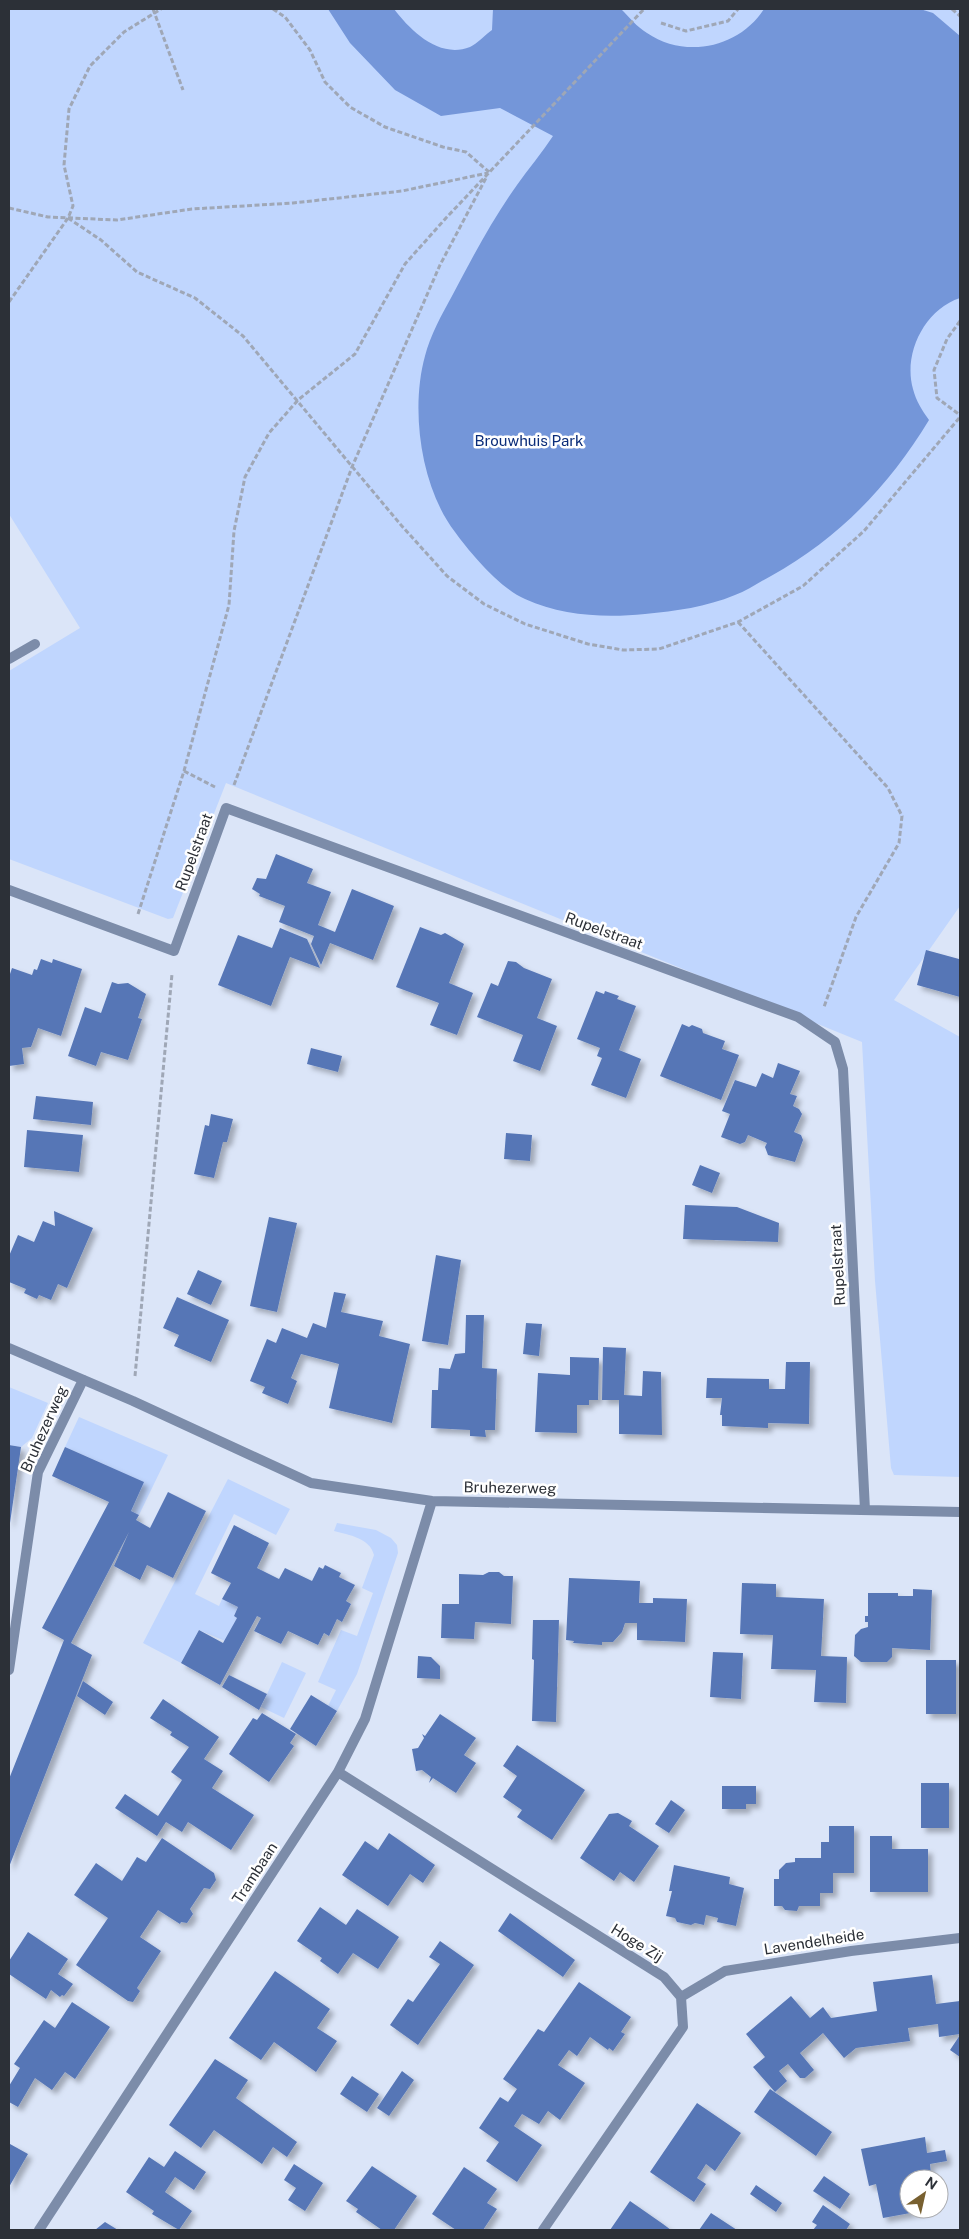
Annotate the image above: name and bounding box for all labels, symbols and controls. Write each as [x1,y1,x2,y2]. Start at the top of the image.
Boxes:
park label: Brouwhuis Park [474,432,584,449]
street label: Rupelstraat [172,810,216,893]
street label: Rupelstraat [563,909,646,953]
street label: Rupelstraat [827,1224,848,1306]
street label: Bruhezerweg [17,1383,70,1475]
street label: Bruhezerweg [463,1478,557,1497]
street label: Trambaan [229,1839,281,1906]
street label: Hoge Zij [608,1920,666,1965]
street label: Lavendelheide [763,1925,865,1958]
north arrow [899,2169,949,2219]
text: N [922,2174,940,2193]

